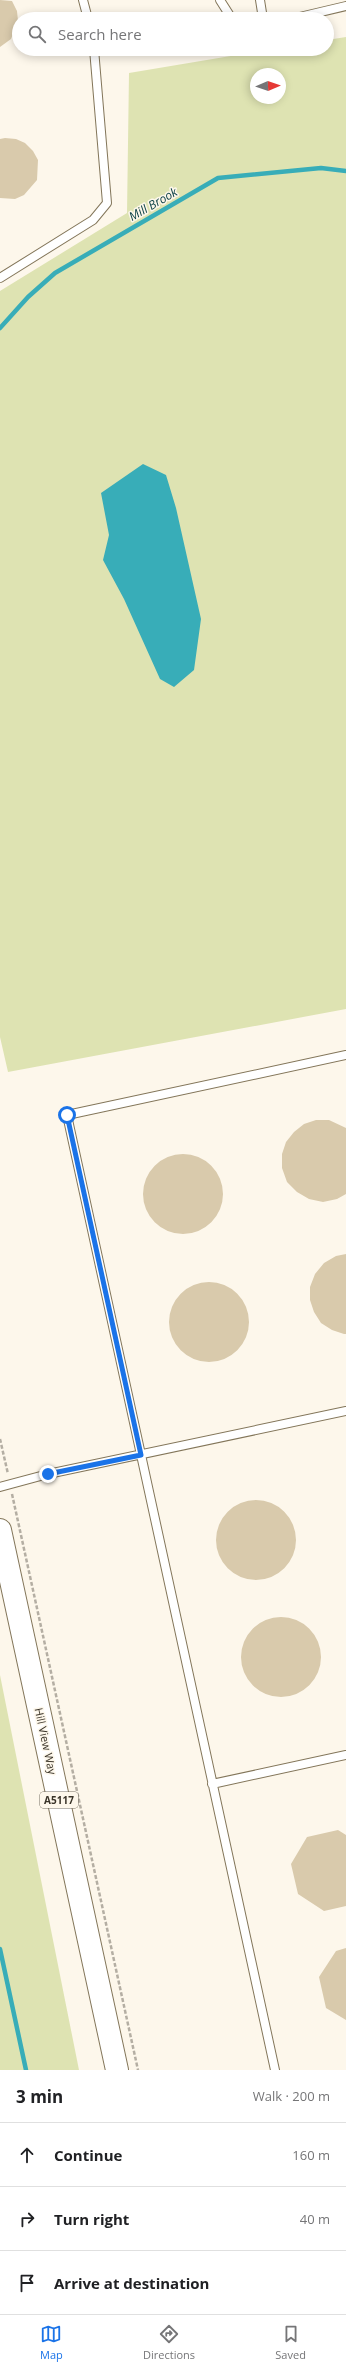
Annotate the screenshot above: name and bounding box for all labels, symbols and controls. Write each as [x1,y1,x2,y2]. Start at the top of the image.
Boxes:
search box [12,12,334,56]
icon: search [26,23,48,45]
text: Search here [58,24,142,44]
north arrow [250,68,286,104]
water label: Mill Brook [126,183,181,225]
route start [58,1106,76,1124]
route end [39,1465,57,1483]
street label: Hill View Way [32,1706,61,1776]
road number: A5117 [40,1792,78,1808]
text: 3 min [16,2085,63,2108]
text: Walk · 200 m [253,2087,330,2105]
icon: ahead [16,2144,38,2166]
text: Continue [54,2145,122,2165]
text: 160 m [292,2146,330,2164]
icon: right [16,2208,38,2230]
text: Turn right [54,2209,129,2229]
text: 40 m [300,2210,330,2228]
icon: arrive [16,2272,38,2294]
text: Arrive at destination [54,2273,209,2293]
tab: Map [40,2323,63,2362]
tab: Directions [143,2323,195,2362]
tab: Saved [275,2323,306,2362]

